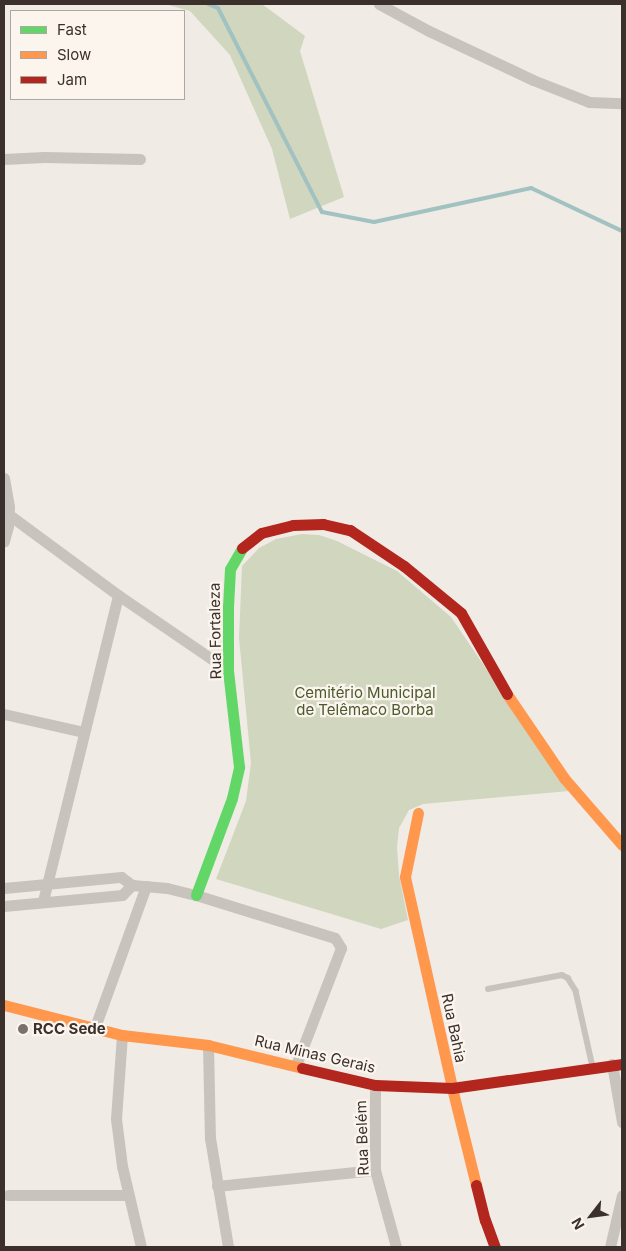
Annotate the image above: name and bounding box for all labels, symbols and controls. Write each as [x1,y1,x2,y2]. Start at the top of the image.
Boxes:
legend [10,10,185,100]
text: Fast [57,20,87,39]
text: Slow [57,45,91,64]
text: Jam [57,70,87,89]
street label: Rua Fortaleza [205,583,225,679]
park label: Cemitério Municipal de Telêmaco Borba [294,683,436,718]
street label: Rua Bahia [438,992,470,1064]
place label: RCC Sede [33,1020,106,1038]
marker: RCC Sede [17,1023,29,1035]
street label: Rua Minas Gerais [253,1031,377,1077]
street label: Rua Belém [352,1100,372,1176]
north arrow [566,1191,616,1241]
text: N [568,1215,588,1233]

